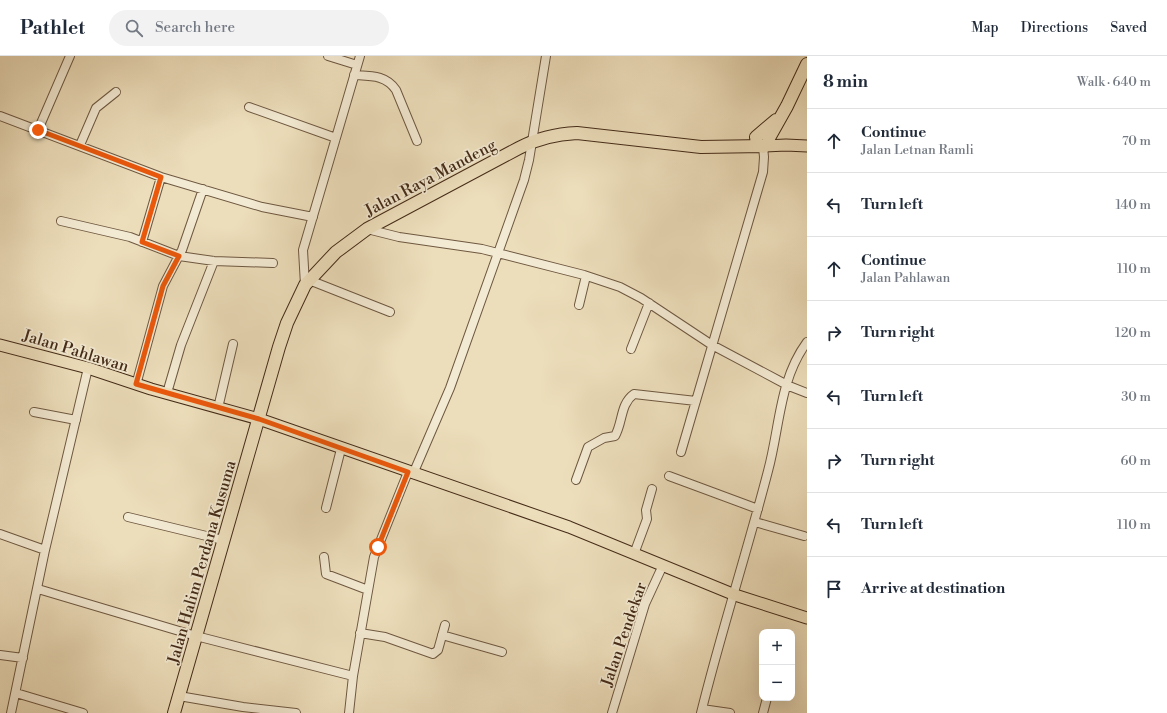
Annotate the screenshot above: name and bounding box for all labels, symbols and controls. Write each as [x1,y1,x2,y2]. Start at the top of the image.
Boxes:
search box [109,10,389,46]
text: Pathlet [20,16,85,40]
icon: search [123,17,145,39]
text: Search here [155,18,235,37]
text: Map [971,19,999,37]
text: Directions [1021,19,1088,37]
text: Saved [1110,19,1147,37]
text: 8 min [823,71,868,93]
text: Walk · 640 m [1077,74,1151,90]
route end [29,121,47,139]
text: Continue [861,123,926,142]
icon: ahead [823,130,845,152]
text: 70 m [1122,133,1151,149]
street label: Jalan Raya Mandeng [361,134,500,221]
text: Jalan Letnan Ramli [861,142,974,158]
icon: left [823,194,845,216]
text: Turn left [861,195,923,214]
text: 140 m [1115,197,1151,213]
text: Continue [861,251,926,270]
icon: ahead [823,258,845,280]
text: 110 m [1117,261,1151,277]
text: Jalan Pahlawan [861,270,950,286]
icon: right [823,322,845,344]
text: Turn right [861,323,935,342]
street label: Jalan Pahlawan [19,325,132,377]
text: 120 m [1115,325,1151,341]
icon: left [823,386,845,408]
text: Turn left [861,387,923,406]
text: 30 m [1121,389,1151,405]
icon: right [823,450,845,472]
text: Turn right [861,451,935,470]
text: 60 m [1120,453,1151,469]
street label: Jalan Halim Perdana Kusuma [163,457,241,667]
icon: left [823,514,845,536]
text: Turn left [861,515,923,534]
text: 110 m [1117,517,1151,533]
route start [369,538,387,556]
icon: arrive [823,578,845,600]
street label: Jalan Pendekar [596,579,651,690]
text: Arrive at destination [861,579,1005,598]
map controls [759,629,795,701]
button: + [759,629,795,665]
button: − [759,665,795,701]

